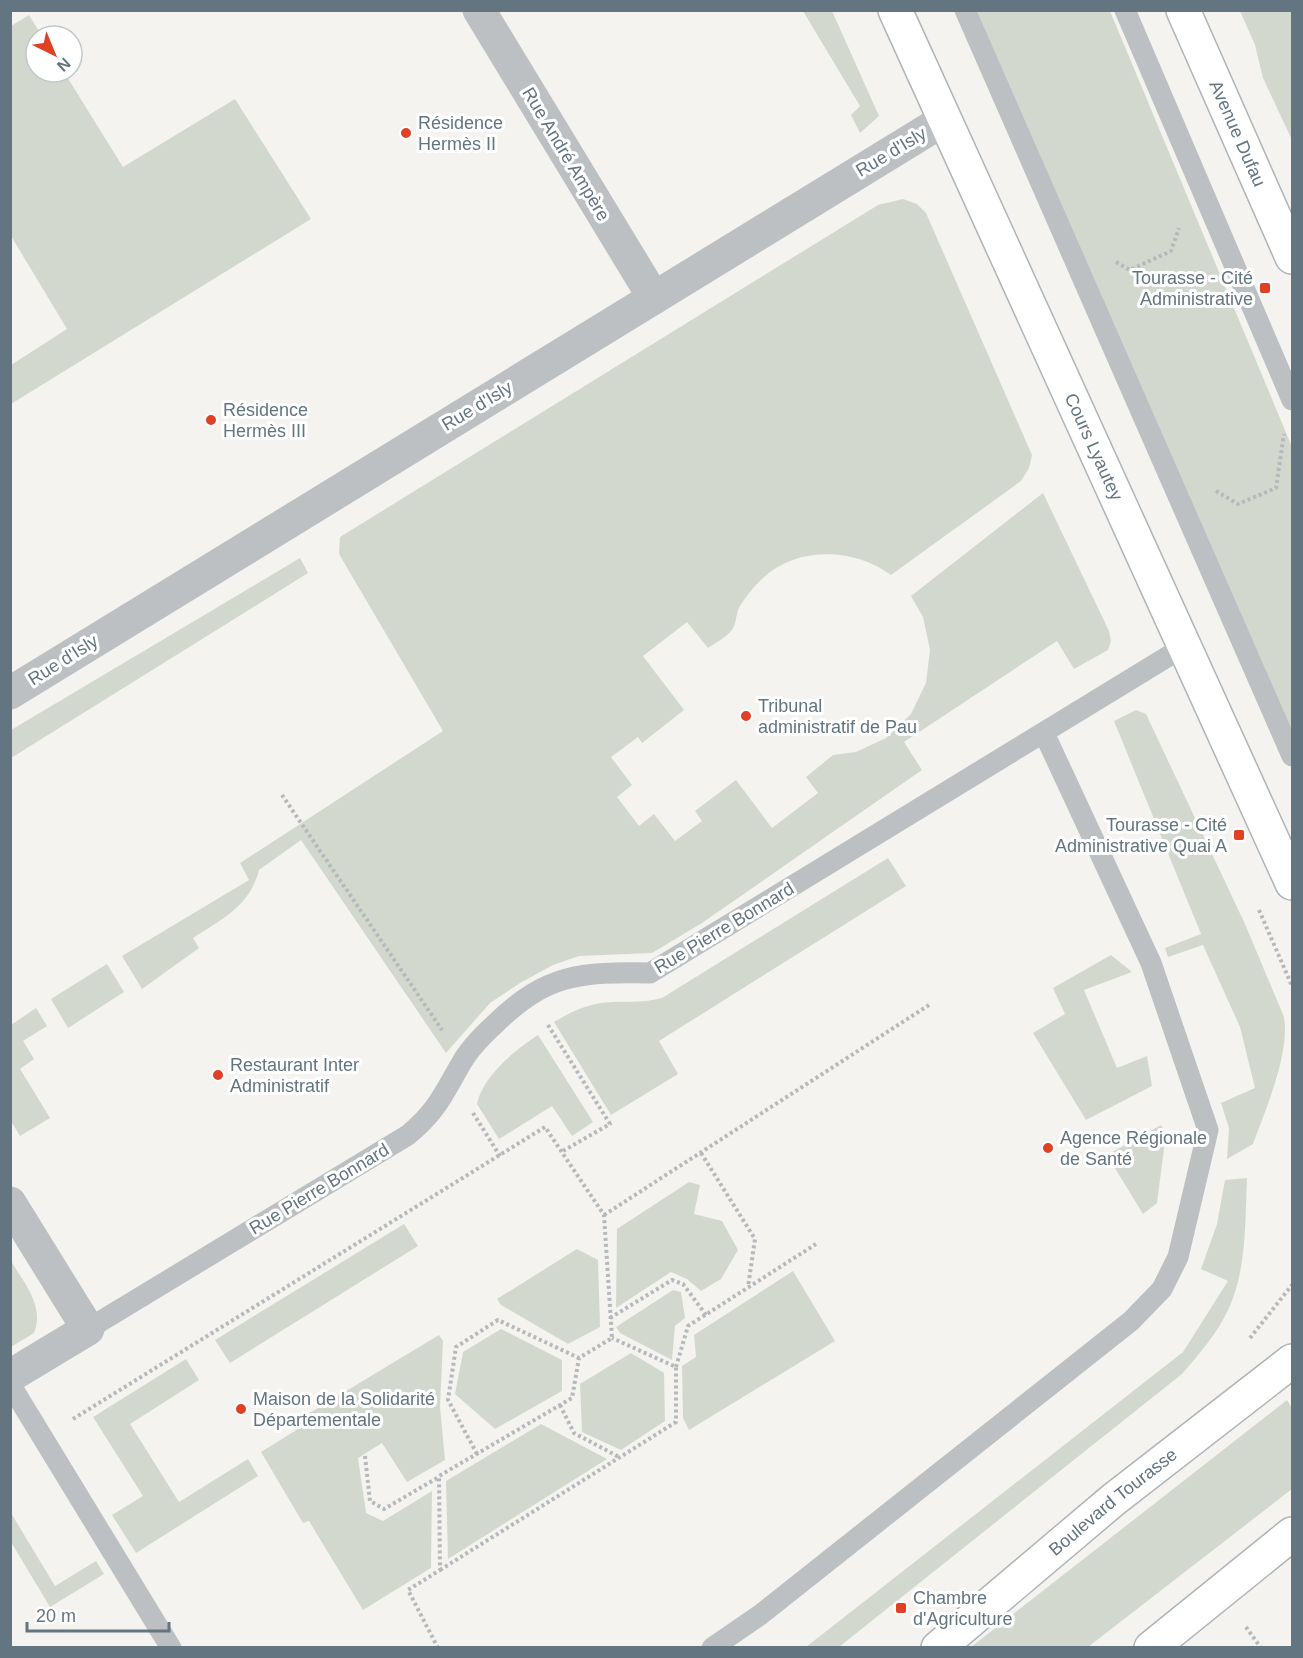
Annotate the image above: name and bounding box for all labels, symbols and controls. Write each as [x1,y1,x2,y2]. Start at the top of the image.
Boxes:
north arrow [24,24,84,84]
text: N [54,54,74,75]
street label: Avenue Dufau [1205,77,1270,190]
street label: Rue André Ampère [518,84,614,224]
place label: Résidence Hermès II [418,113,503,154]
street label: Rue d'Isly [852,123,930,181]
marker: Résidence Hermès II [399,126,413,140]
place label: Tourasse - Cité Administrative [1132,268,1253,309]
marker: Tourasse - Cité Administrative [1258,281,1272,295]
street label: Rue d'Isly [438,377,516,435]
street label: Cours Lyautey [1061,390,1127,504]
place label: Résidence Hermès III [223,400,308,441]
marker: Résidence Hermès III [204,413,218,427]
street label: Rue d'Isly [24,631,102,689]
place label: Tribunal administratif de Pau [758,696,917,737]
marker: Tribunal administratif de Pau [739,709,753,723]
place label: Tourasse - Cité Administrative Quai A [1055,815,1227,856]
marker: Tourasse - Cité Administrative Quai A [1232,828,1246,842]
street label: Rue Pierre Bonnard [651,878,797,978]
place label: Restaurant Inter Administratif [230,1055,359,1096]
marker: Restaurant Inter Administratif [211,1068,225,1082]
place label: Agence Régionale de Santé [1060,1128,1207,1169]
street label: Rue Pierre Bonnard [246,1139,392,1239]
marker: Agence Régionale de Santé [1041,1141,1055,1155]
place label: Maison de la Solidarité Départementale [253,1389,435,1430]
marker: Maison de la Solidarité Départementale [234,1402,248,1416]
street label: Boulevard Tourasse [1045,1444,1181,1560]
place label: Chambre d'Agriculture [913,1588,1012,1629]
scale bar [27,1595,170,1633]
marker: Chambre d'Agriculture [894,1601,908,1615]
text: 20 m [36,1606,76,1626]

